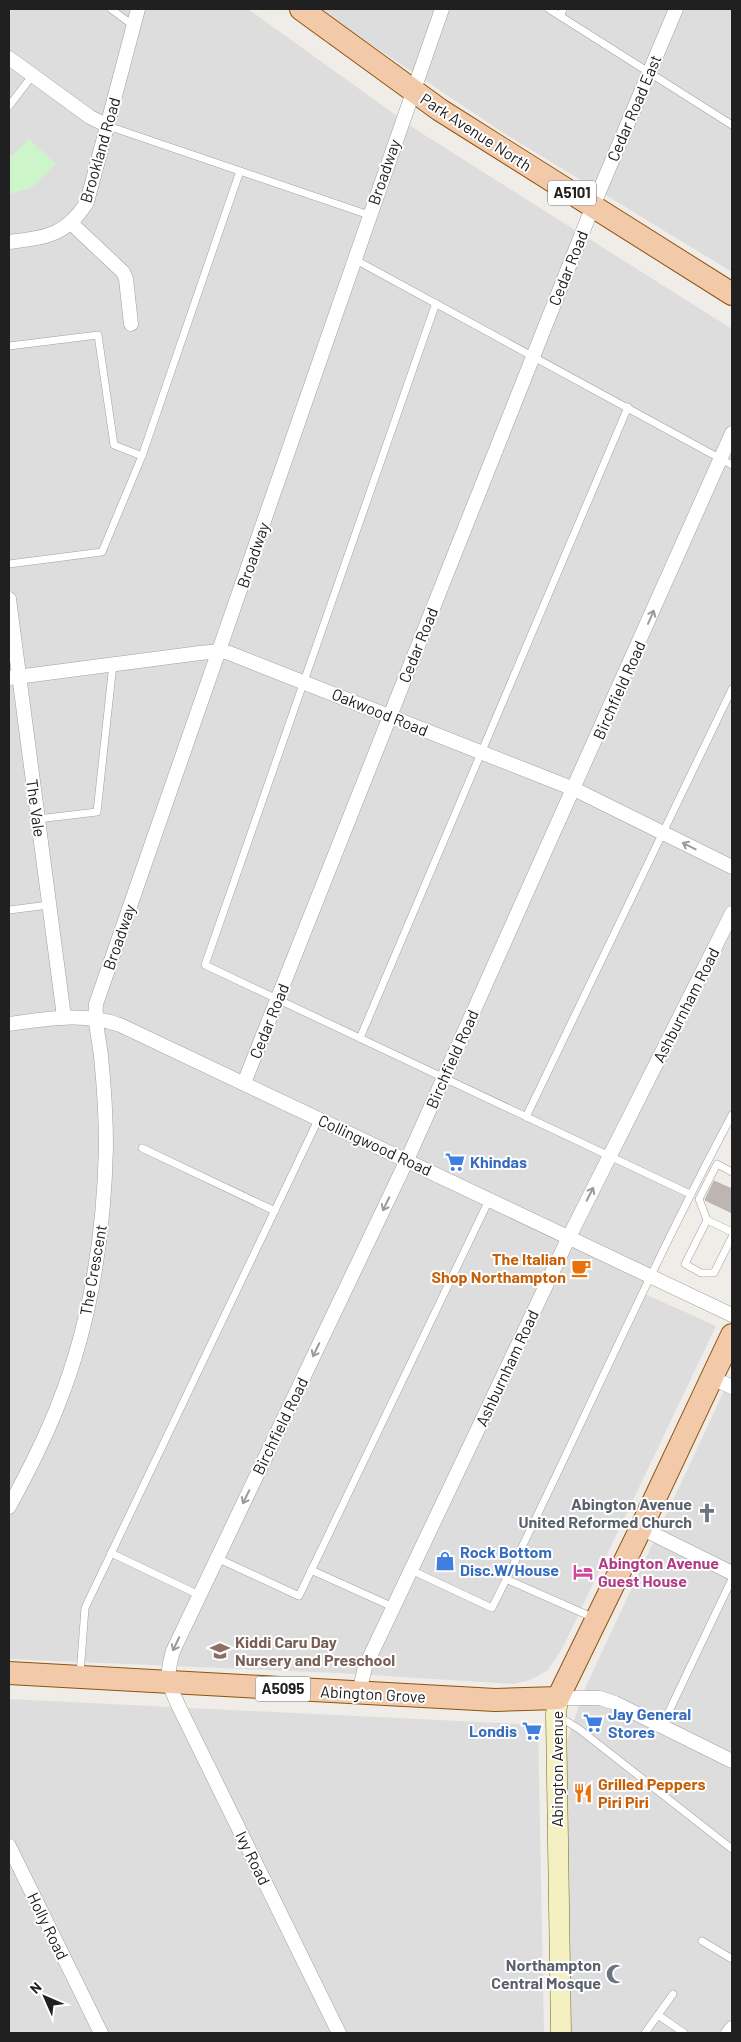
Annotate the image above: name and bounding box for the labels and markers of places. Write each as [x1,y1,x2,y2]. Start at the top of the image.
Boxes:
supermarket icon: Khindas [444,1151,466,1173]
place label: Khindas [470,1152,527,1171]
place label: The Italian Shop Northampton [431,1249,566,1286]
cafe icon: The Italian Shop Northampton [570,1257,592,1279]
place label: Abington Avenue United Reformed Church [518,1494,692,1531]
church icon: Abington Avenue United Reformed Church [696,1502,718,1524]
place label: Rock Bottom Disc.W/House [460,1542,559,1579]
shop icon: Rock Bottom Disc.W/House [434,1550,456,1572]
place label: Abington Avenue Guest House [598,1553,719,1590]
hotel icon: Abington Avenue Guest House [572,1561,594,1583]
place label: Kiddi Caru Day Nursery and Preschool [235,1632,395,1669]
school or university icon: Kiddi Caru Day Nursery and Preschool [209,1640,231,1662]
place label: Jay General Stores [608,1704,691,1741]
supermarket icon: Jay General Stores [582,1712,604,1734]
supermarket icon: Londis [521,1720,543,1742]
place label: Londis [469,1721,517,1740]
place label: Grilled Peppers Piri Piri [598,1774,706,1811]
restaurant icon: Grilled Peppers Piri Piri [572,1782,594,1804]
place label: Northampton Central Mosque [491,1955,601,1992]
mosque icon: Northampton Central Mosque [605,1963,627,1985]

